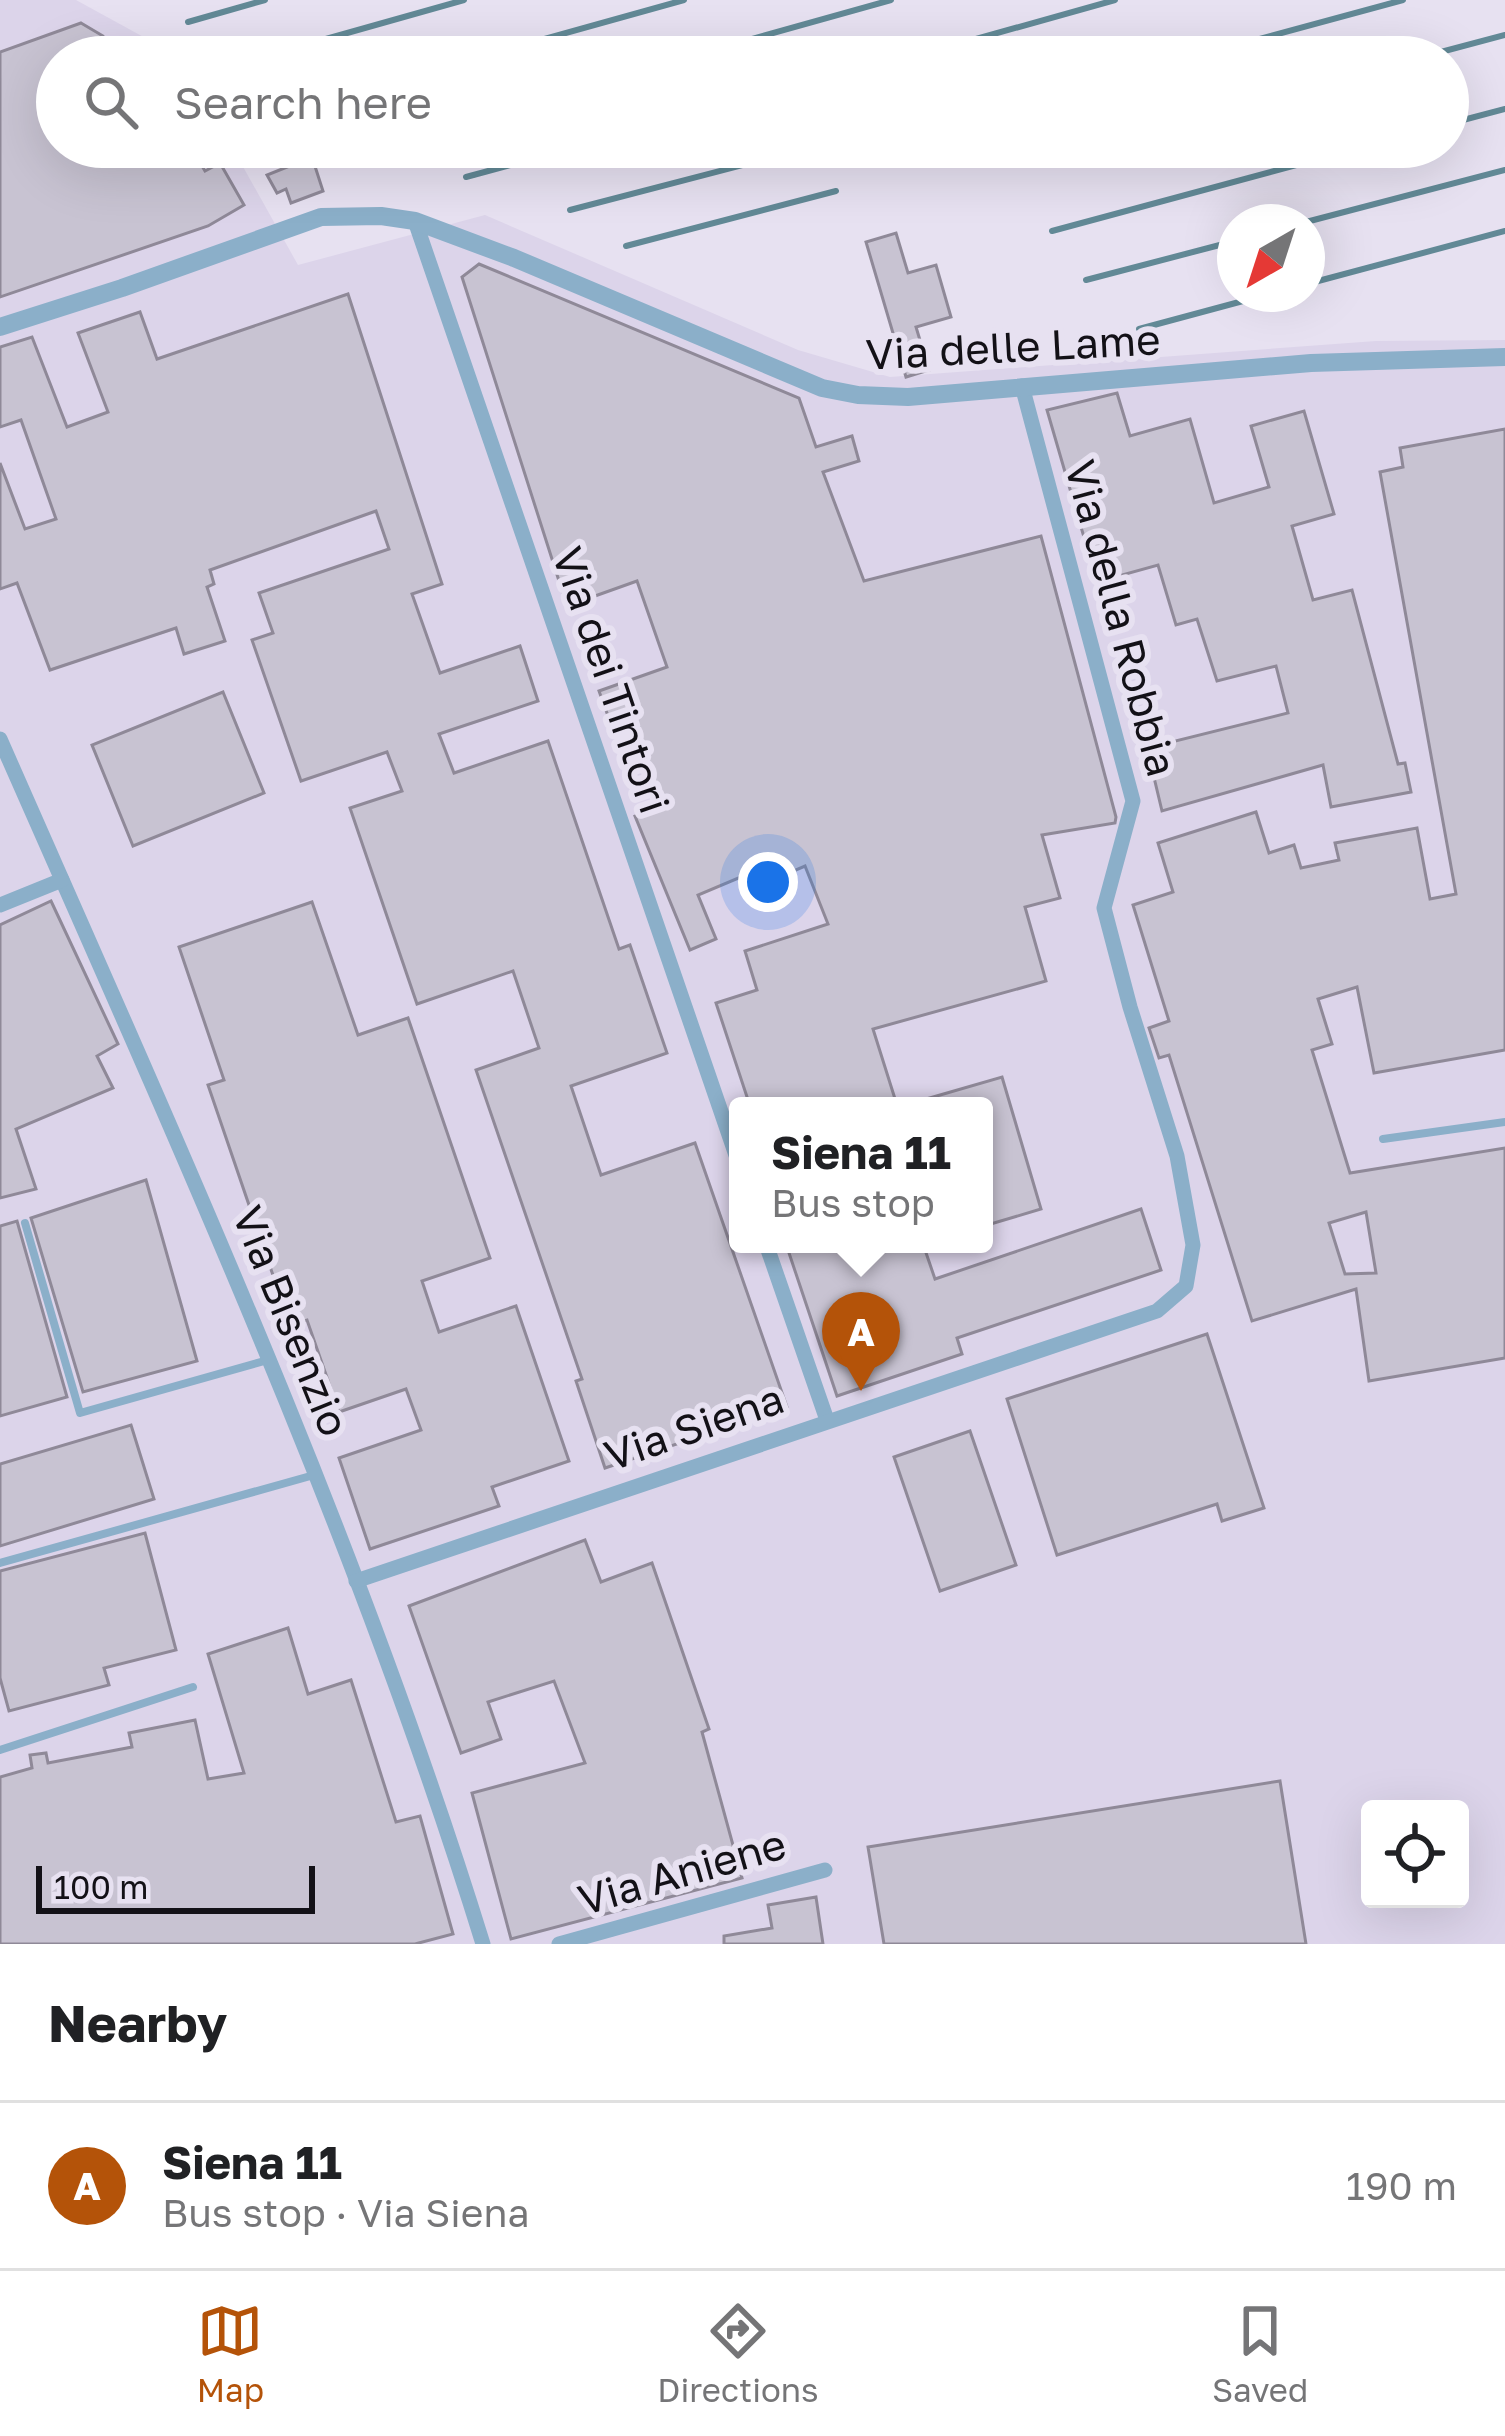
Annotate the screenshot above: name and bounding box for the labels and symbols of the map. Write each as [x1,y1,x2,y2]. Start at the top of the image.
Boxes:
north arrow [1217,204,1325,312]
street label: Via delle Lame [864,313,1161,379]
street label: Via della Robbia [1056,454,1188,781]
street label: Via dei Tintori [543,540,681,819]
your location [738,852,798,912]
street label: Via Bisenzio [223,1198,361,1443]
pin: A [822,1292,900,1391]
street label: Via Siena [598,1372,790,1480]
street label: Via Aniene [572,1818,791,1924]
scale bar [36,1860,315,1913]

